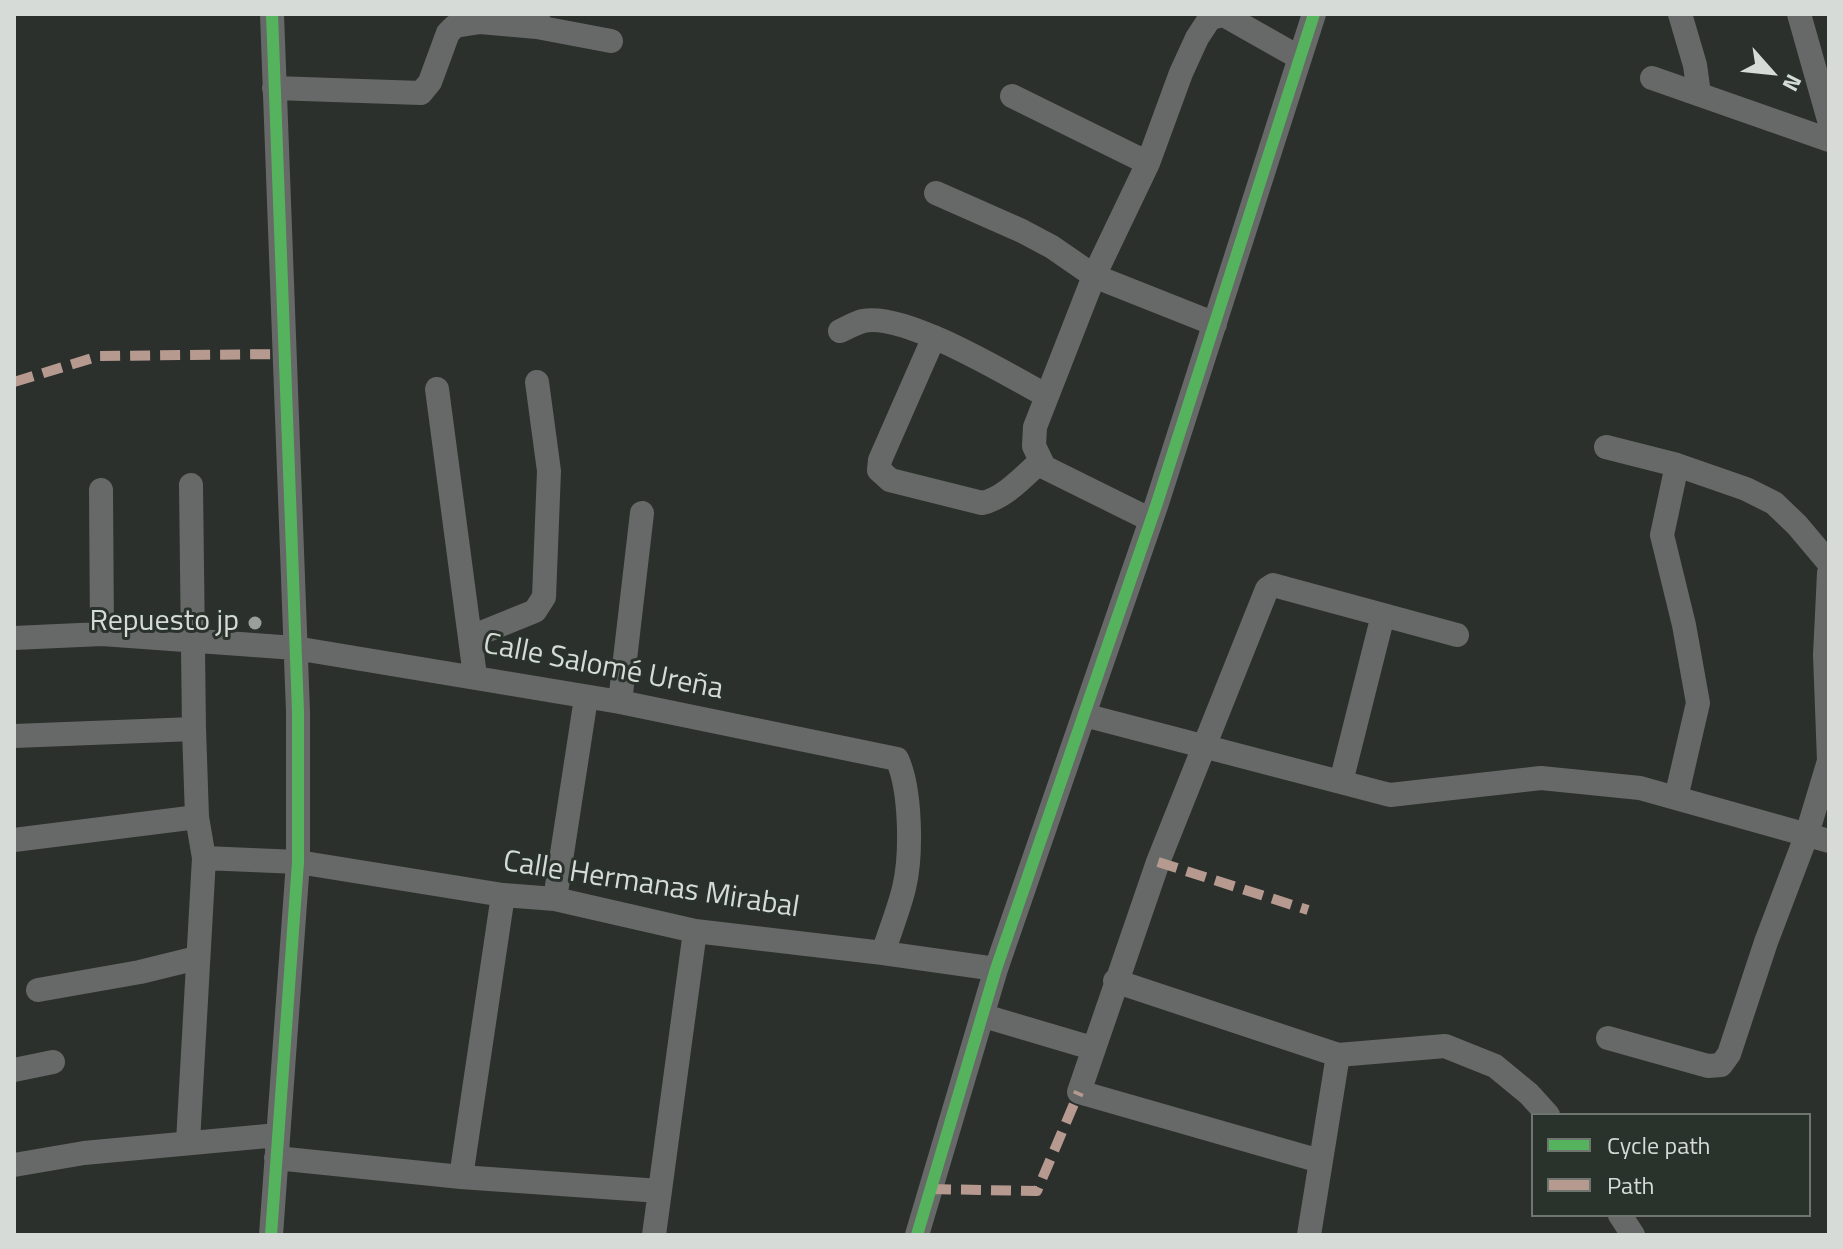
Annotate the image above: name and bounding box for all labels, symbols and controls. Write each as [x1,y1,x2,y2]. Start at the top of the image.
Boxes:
north arrow [1731,32,1811,112]
text: N [1774,68,1811,97]
place label: Repuesto jp [89,605,239,641]
marker: Repuesto jp [246,614,264,632]
street label: Calle Salomé Ureña [480,627,726,709]
street label: Calle Hermanas Mirabal [500,845,802,927]
legend [1531,1113,1811,1217]
text: Cycle path [1607,1127,1710,1163]
text: Path [1607,1167,1654,1203]

